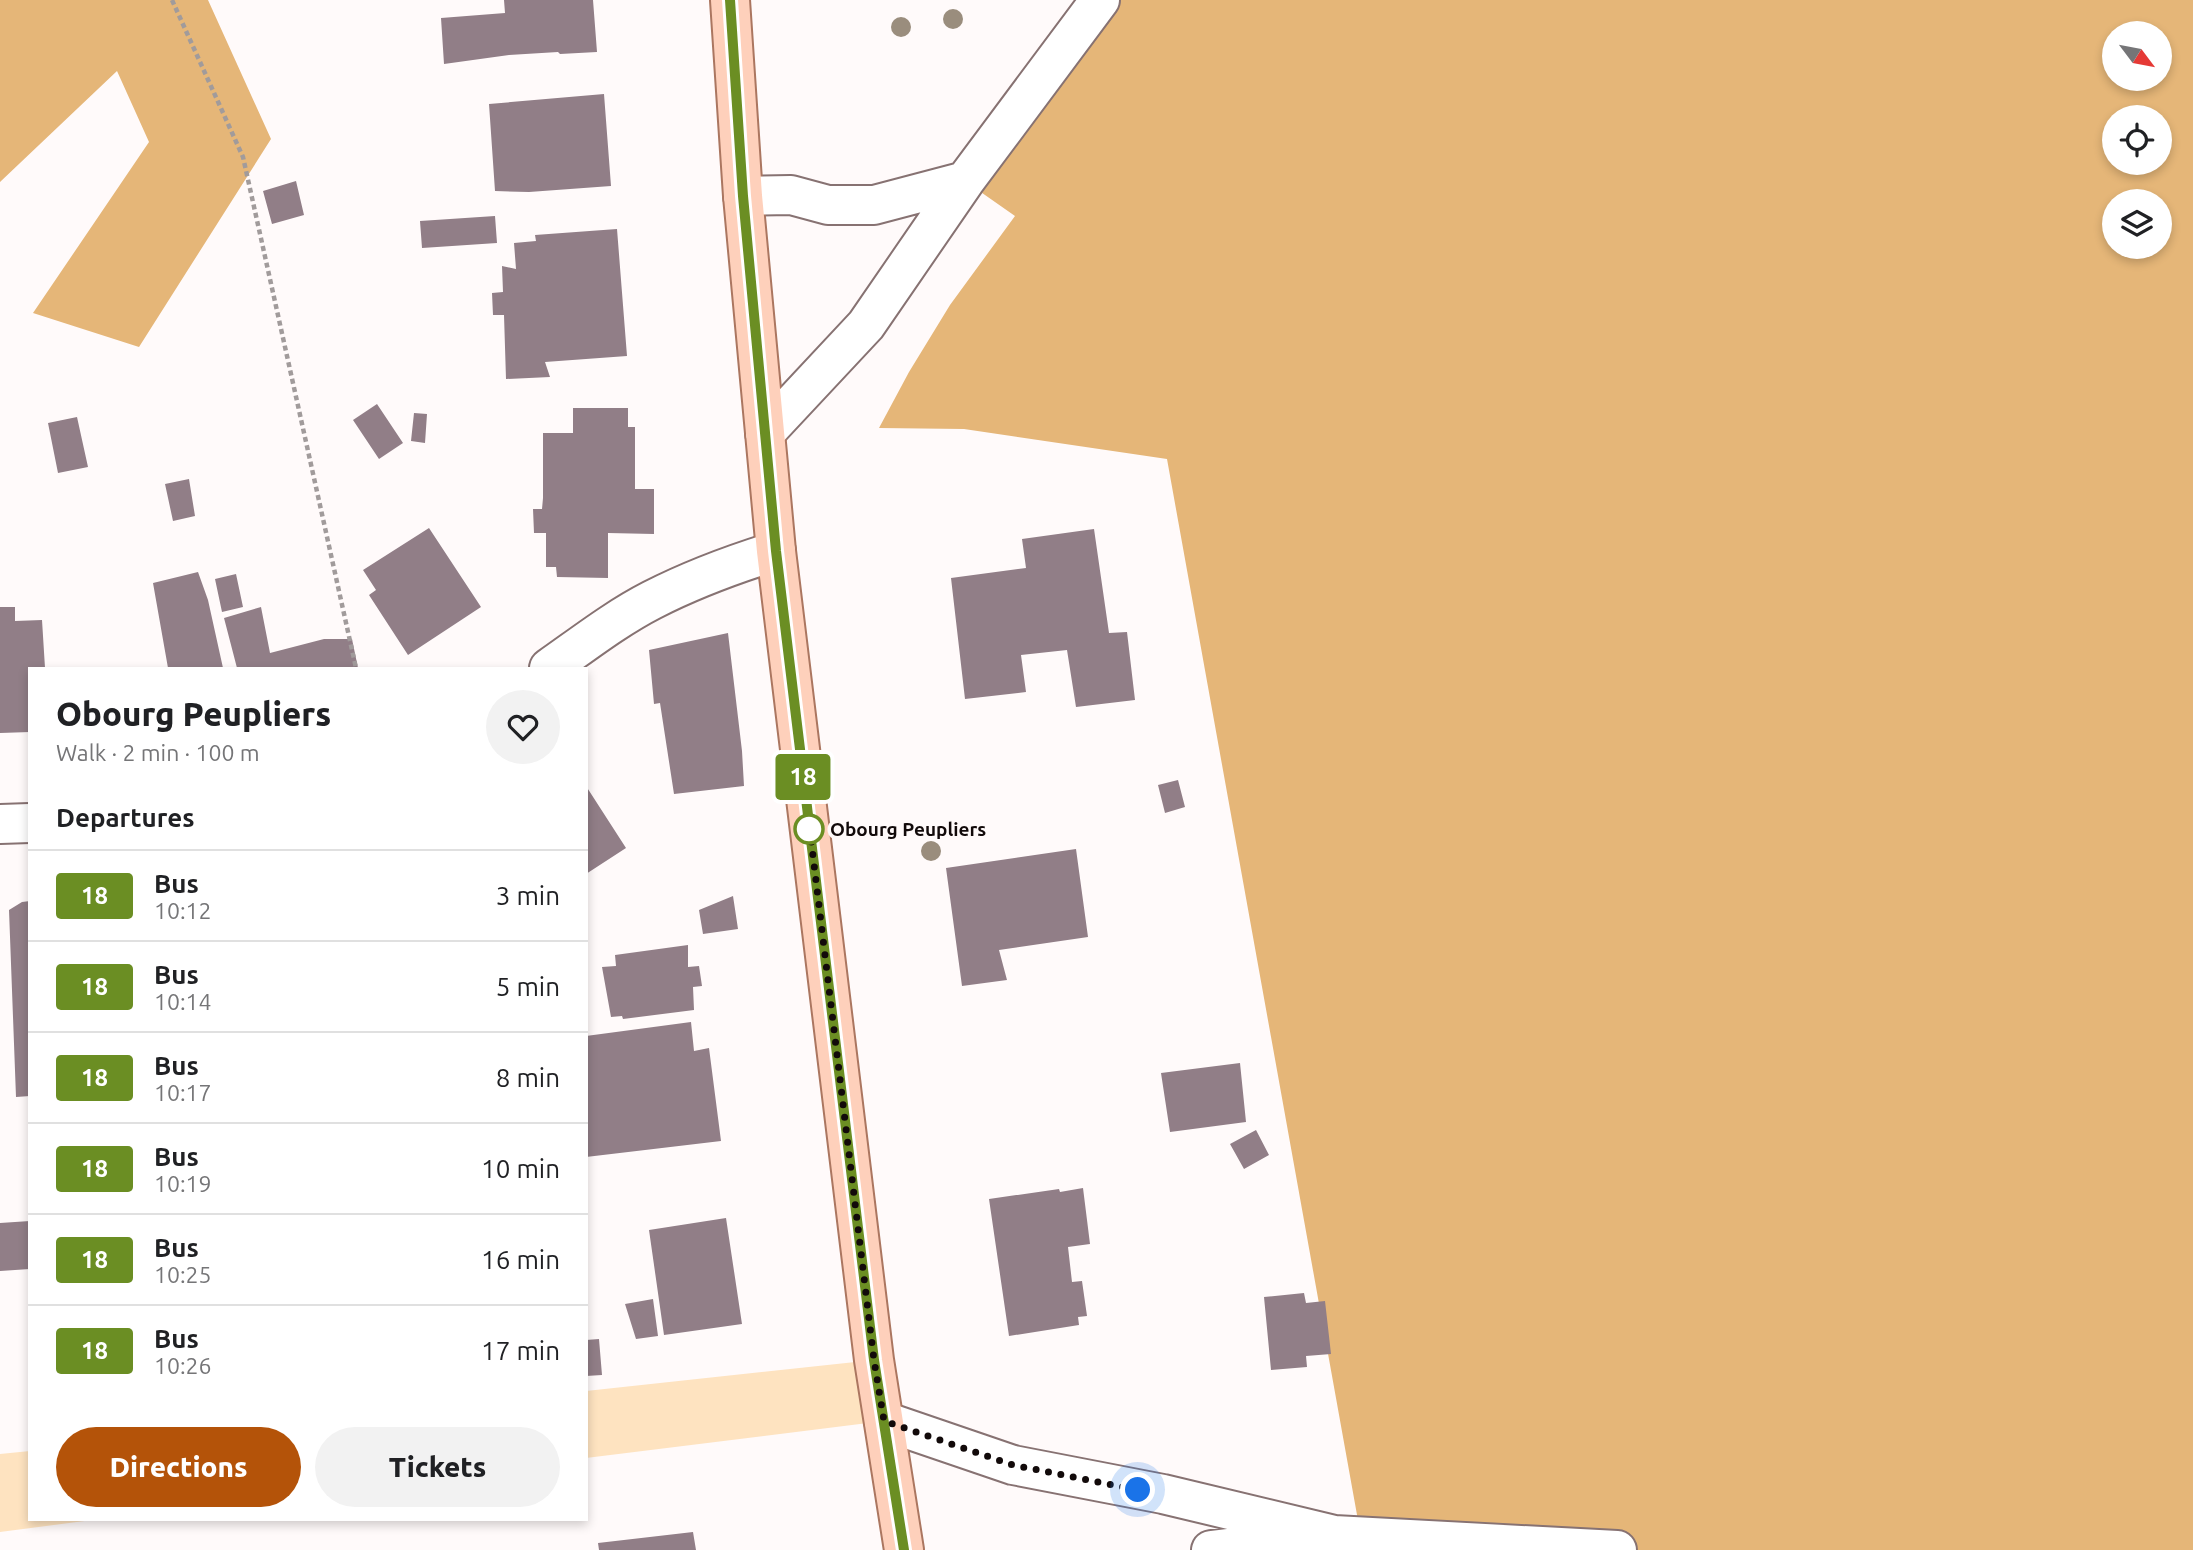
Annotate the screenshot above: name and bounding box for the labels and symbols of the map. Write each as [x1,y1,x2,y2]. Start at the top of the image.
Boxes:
north arrow [2102,21,2172,91]
line badge: 18 [772,754,834,800]
marker: Obourg Peupliers [794,814,824,844]
place label: Obourg Peupliers [830,818,986,840]
your location [1120,1472,1155,1507]

